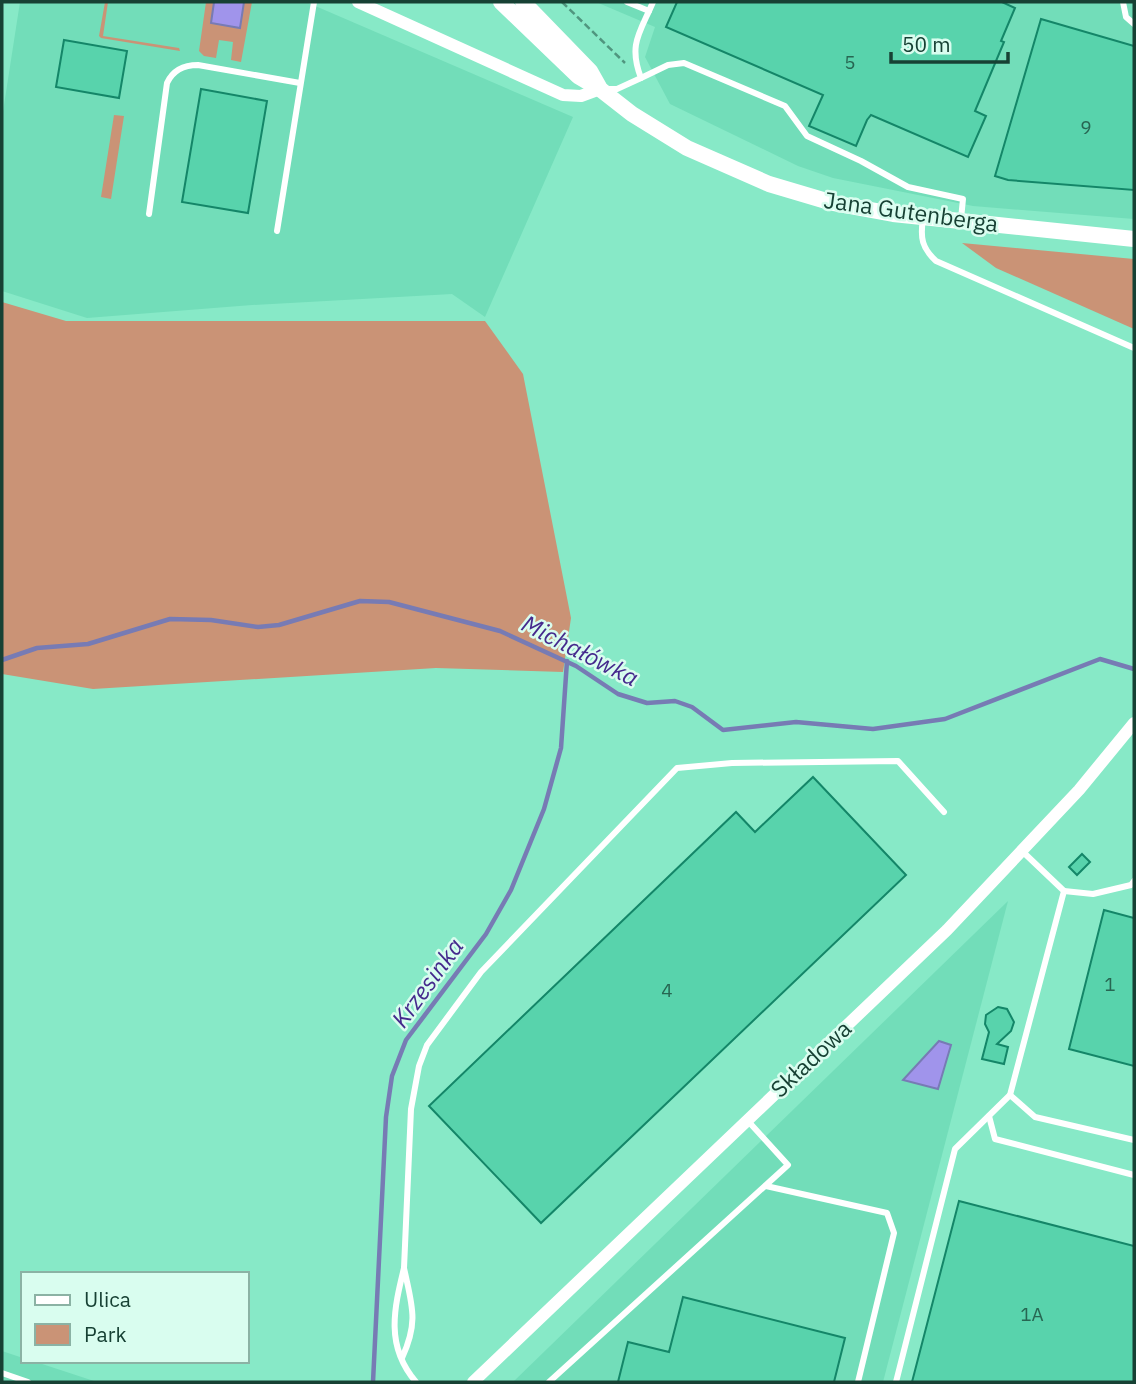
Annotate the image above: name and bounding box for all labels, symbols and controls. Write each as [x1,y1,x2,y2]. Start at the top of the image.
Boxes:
scale bar [891,21,1008,65]
text: 50 m [902,30,951,58]
house number: 5 [844,50,856,74]
house number: 9 [1080,115,1092,139]
street label: Jana Gutenberga [822,184,1000,238]
water label: Michałówka [516,607,644,693]
water label: Krzesinka [384,931,470,1034]
house number: 1 [1104,972,1116,996]
house number: 4 [661,978,673,1002]
street label: Składowa [764,1013,857,1103]
legend [21,1272,248,1363]
text: Ulica [84,1285,131,1313]
house number: 1A [1020,1302,1044,1326]
text: Park [84,1320,127,1348]

